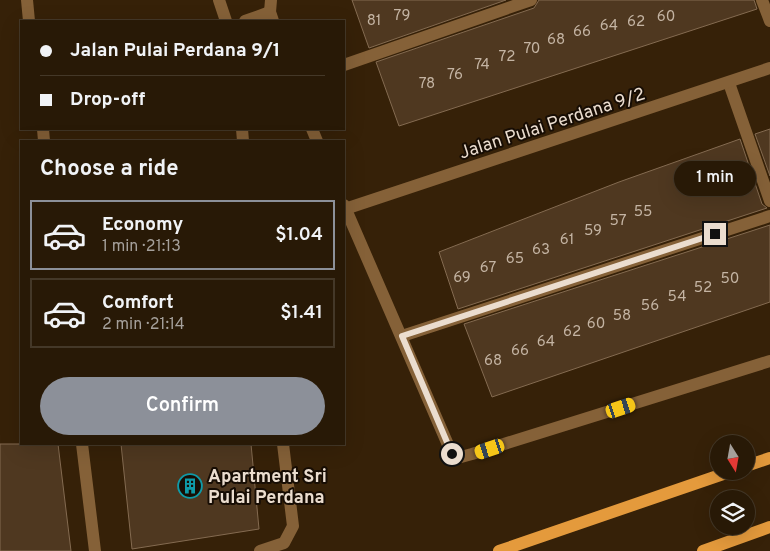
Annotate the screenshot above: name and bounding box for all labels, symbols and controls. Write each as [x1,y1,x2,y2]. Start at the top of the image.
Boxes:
house number: 79 [394,7,410,26]
house number: 60 [657,8,675,27]
house number: 81 [367,12,381,31]
house number: 62 [627,13,645,32]
house number: 64 [600,17,618,36]
house number: 66 [573,23,591,42]
house number: 68 [547,31,565,50]
text: Jalan Pulai Perdana 9/1 [70,39,280,63]
house number: 70 [523,40,541,59]
house number: 72 [499,48,515,67]
house number: 74 [474,56,490,75]
house number: 76 [447,66,463,85]
house number: 78 [419,75,435,94]
street label: Jalan Pulai Perdana 9/2 [456,83,648,165]
text: Drop-off [70,88,145,112]
text: Choose a ride [40,156,178,183]
callout: 1 min [674,162,756,196]
text: 1 min [696,168,734,188]
house number: 55 [634,203,652,222]
house number: 57 [610,212,627,231]
icon: car [42,213,87,258]
text: Economy [102,213,183,237]
house number: 59 [584,222,602,241]
text: $1.04 [275,223,323,247]
route end [704,223,726,245]
house number: 61 [560,231,574,250]
text: 1 min · 21:13 [102,237,181,257]
house number: 63 [532,241,550,260]
house number: 65 [506,250,524,269]
house number: 67 [480,259,496,278]
house number: 69 [453,269,471,288]
house number: 50 [721,270,739,289]
house number: 52 [694,279,712,298]
house number: 54 [668,288,686,307]
icon: car [42,291,87,336]
text: Comfort [102,291,174,315]
house number: 56 [641,297,659,316]
text: $1.41 [280,301,323,325]
house number: 58 [613,307,631,326]
text: 2 min · 21:14 [102,315,185,335]
house number: 60 [587,315,605,334]
house number: 62 [563,323,581,342]
house number: 64 [537,333,555,352]
house number: 66 [511,342,529,361]
house number: 68 [484,352,502,371]
button: Confirm [40,377,325,435]
car [604,396,637,420]
north arrow [710,435,755,480]
map controls [710,435,755,535]
car [473,437,506,461]
route start [441,443,463,465]
place label: Apartment Sri Pulai Perdana [208,466,327,510]
building icon: Apartment Sri Pulai Perdana [177,473,203,499]
button: layers [710,490,755,535]

